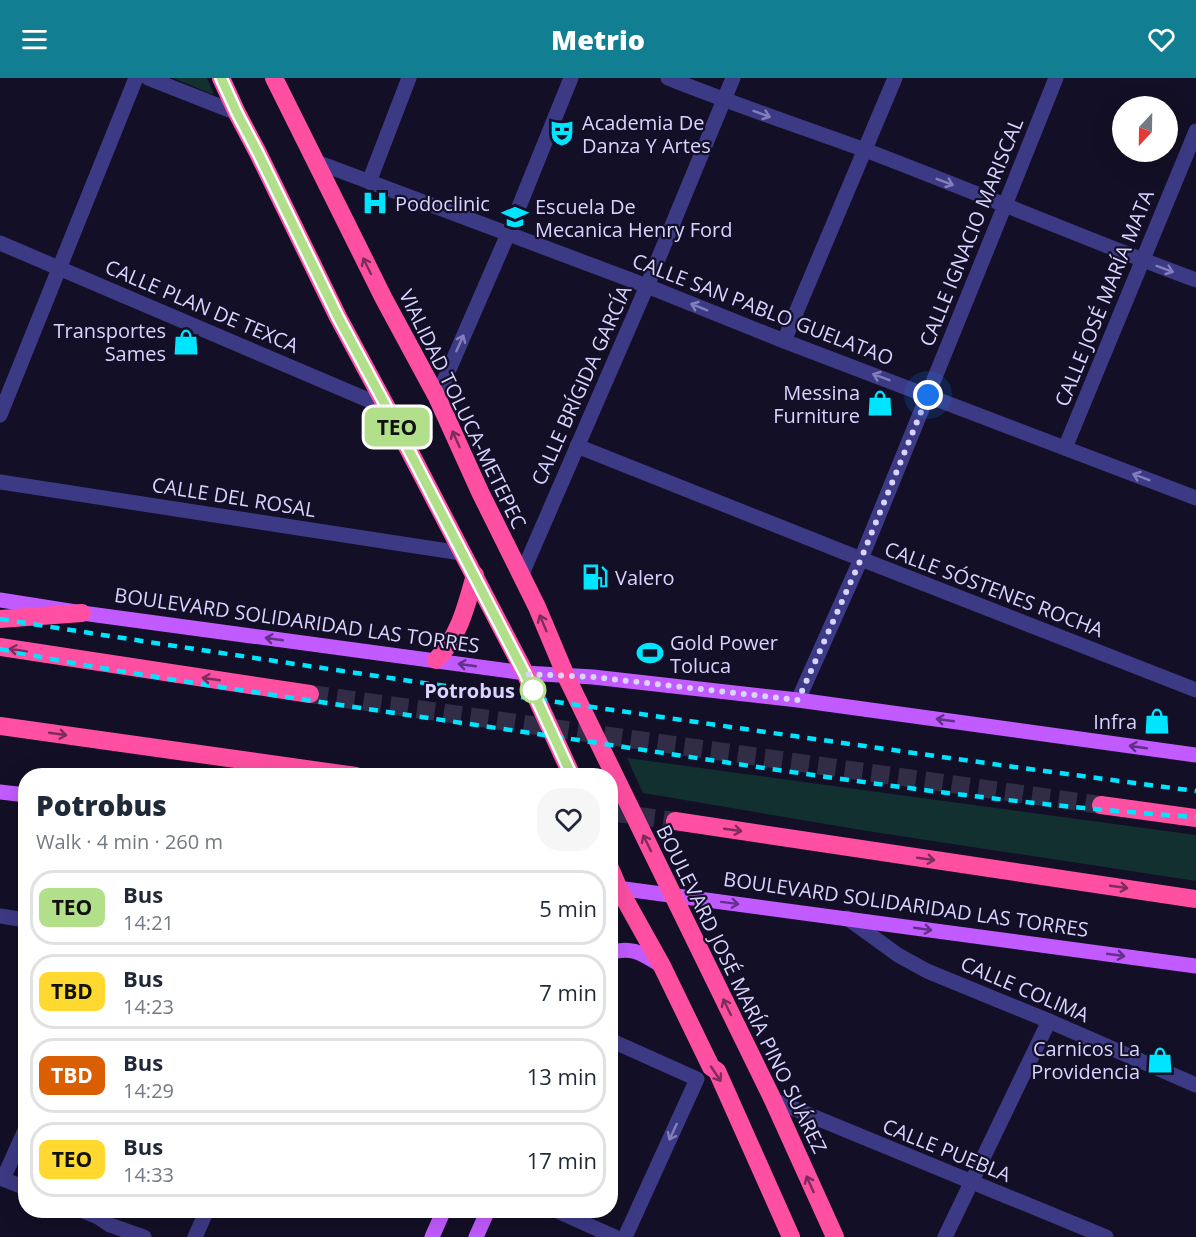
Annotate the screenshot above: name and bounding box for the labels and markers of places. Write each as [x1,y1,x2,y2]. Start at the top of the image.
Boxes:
place label: Academia De Danza Y Artes [582,109,711,159]
theatre icon: Academia De Danza Y Artes [547,118,577,148]
hospital icon: Podoclinic [360,188,390,218]
place label: Podoclinic [395,190,490,217]
place label: Escuela De Mecanica Henry Ford [535,193,733,243]
school or university icon: Escuela De Mecanica Henry Ford [500,202,530,232]
place label: Transportes Sames [54,317,166,367]
shop icon: Transportes Sames [171,327,201,357]
place label: Messina Furniture [773,379,860,429]
shop icon: Messina Furniture [865,388,895,418]
fuel station icon: Valero [580,562,610,592]
place label: Valero [615,564,675,591]
place label: Gold Power Toluca [670,629,778,679]
sports icon: Gold Power Toluca [635,638,665,668]
place label: Potrobus [424,677,515,704]
marker: Potrobus [520,677,546,703]
shop icon: Infra [1142,706,1172,736]
place label: Infra [1093,708,1137,735]
place label: Carnicos La Providencia [1031,1035,1140,1085]
shop icon: Carnicos La Providencia [1145,1045,1175,1075]

